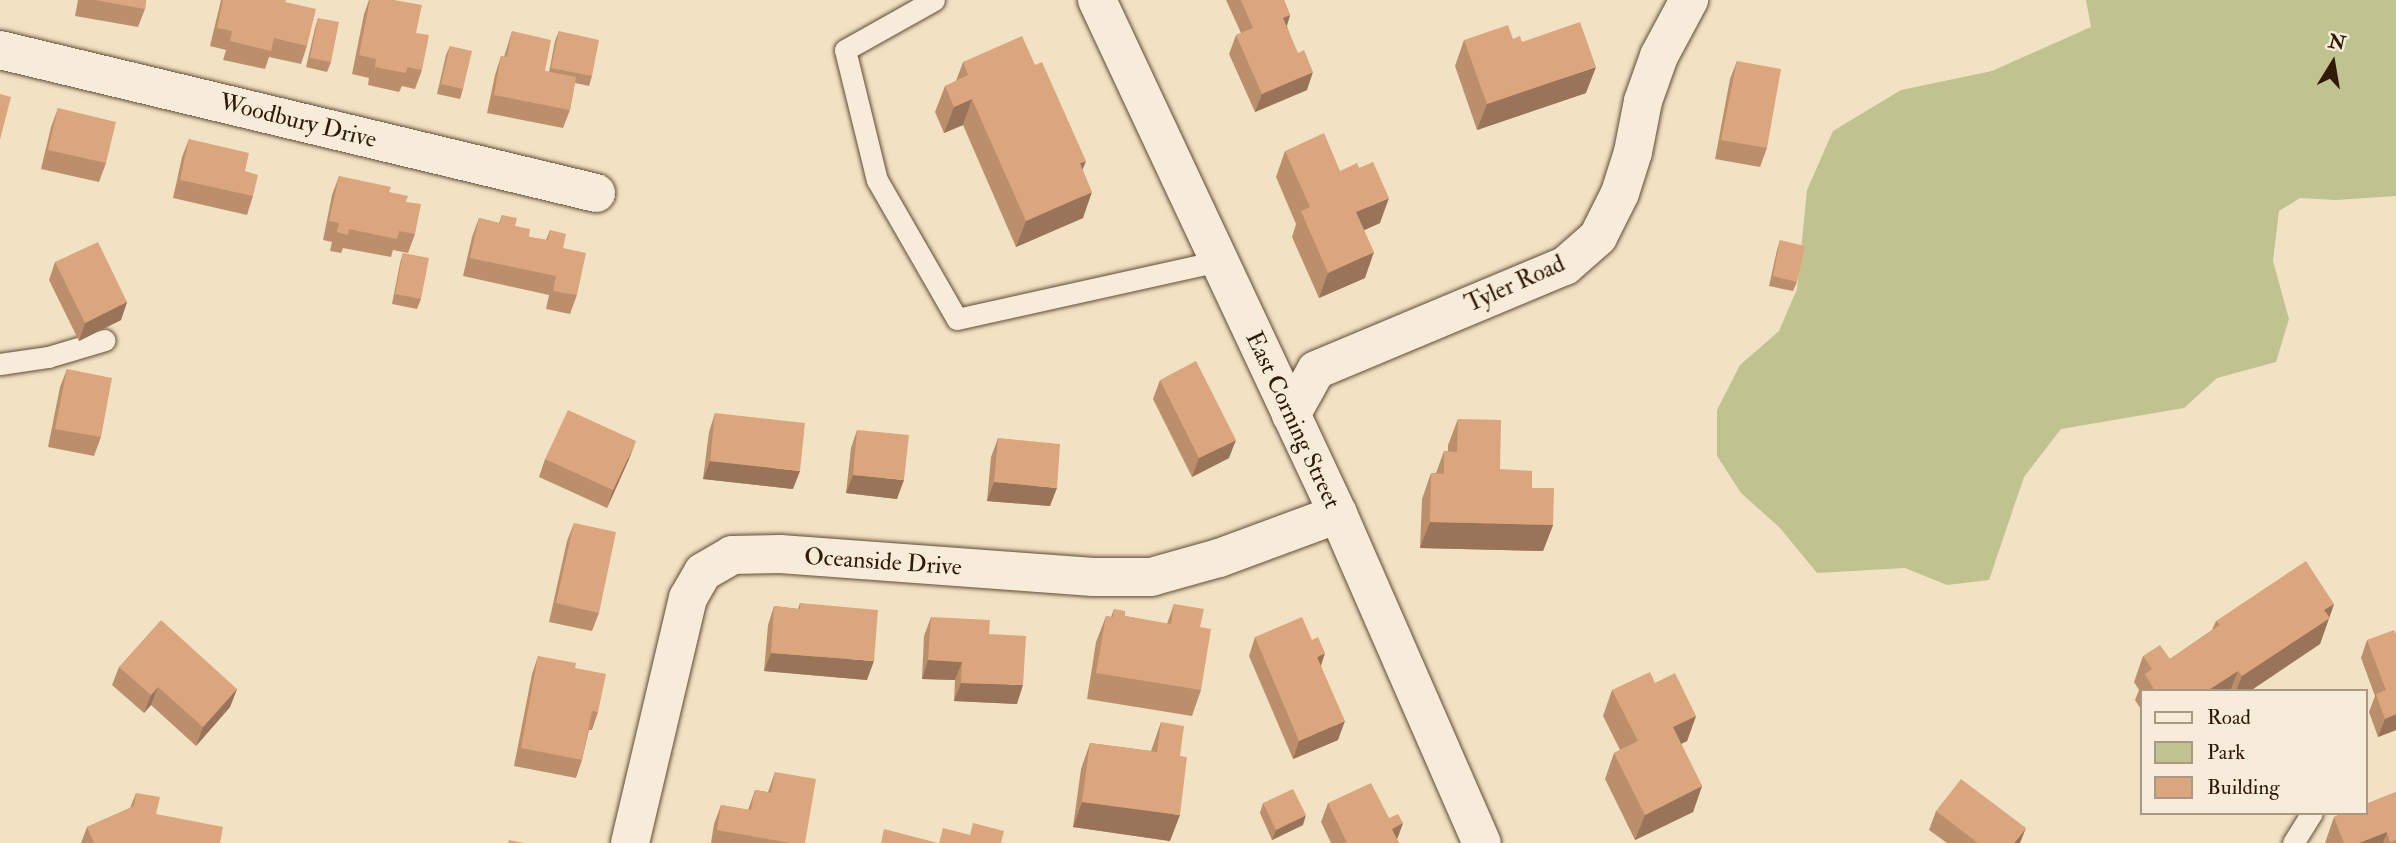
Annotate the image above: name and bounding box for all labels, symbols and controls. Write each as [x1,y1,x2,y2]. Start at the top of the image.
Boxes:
north arrow [2298,28,2368,98]
text: N [2326,29,2348,56]
street label: Woodbury Drive [216,88,380,154]
street label: Tyler Road [1461,249,1569,319]
street label: East Corning Street [1239,327,1347,513]
street label: Oceanside Drive [803,542,963,582]
legend [2140,689,2368,815]
text: Road [2207,704,2251,731]
text: Park [2207,739,2245,766]
text: Building [2207,774,2280,801]

